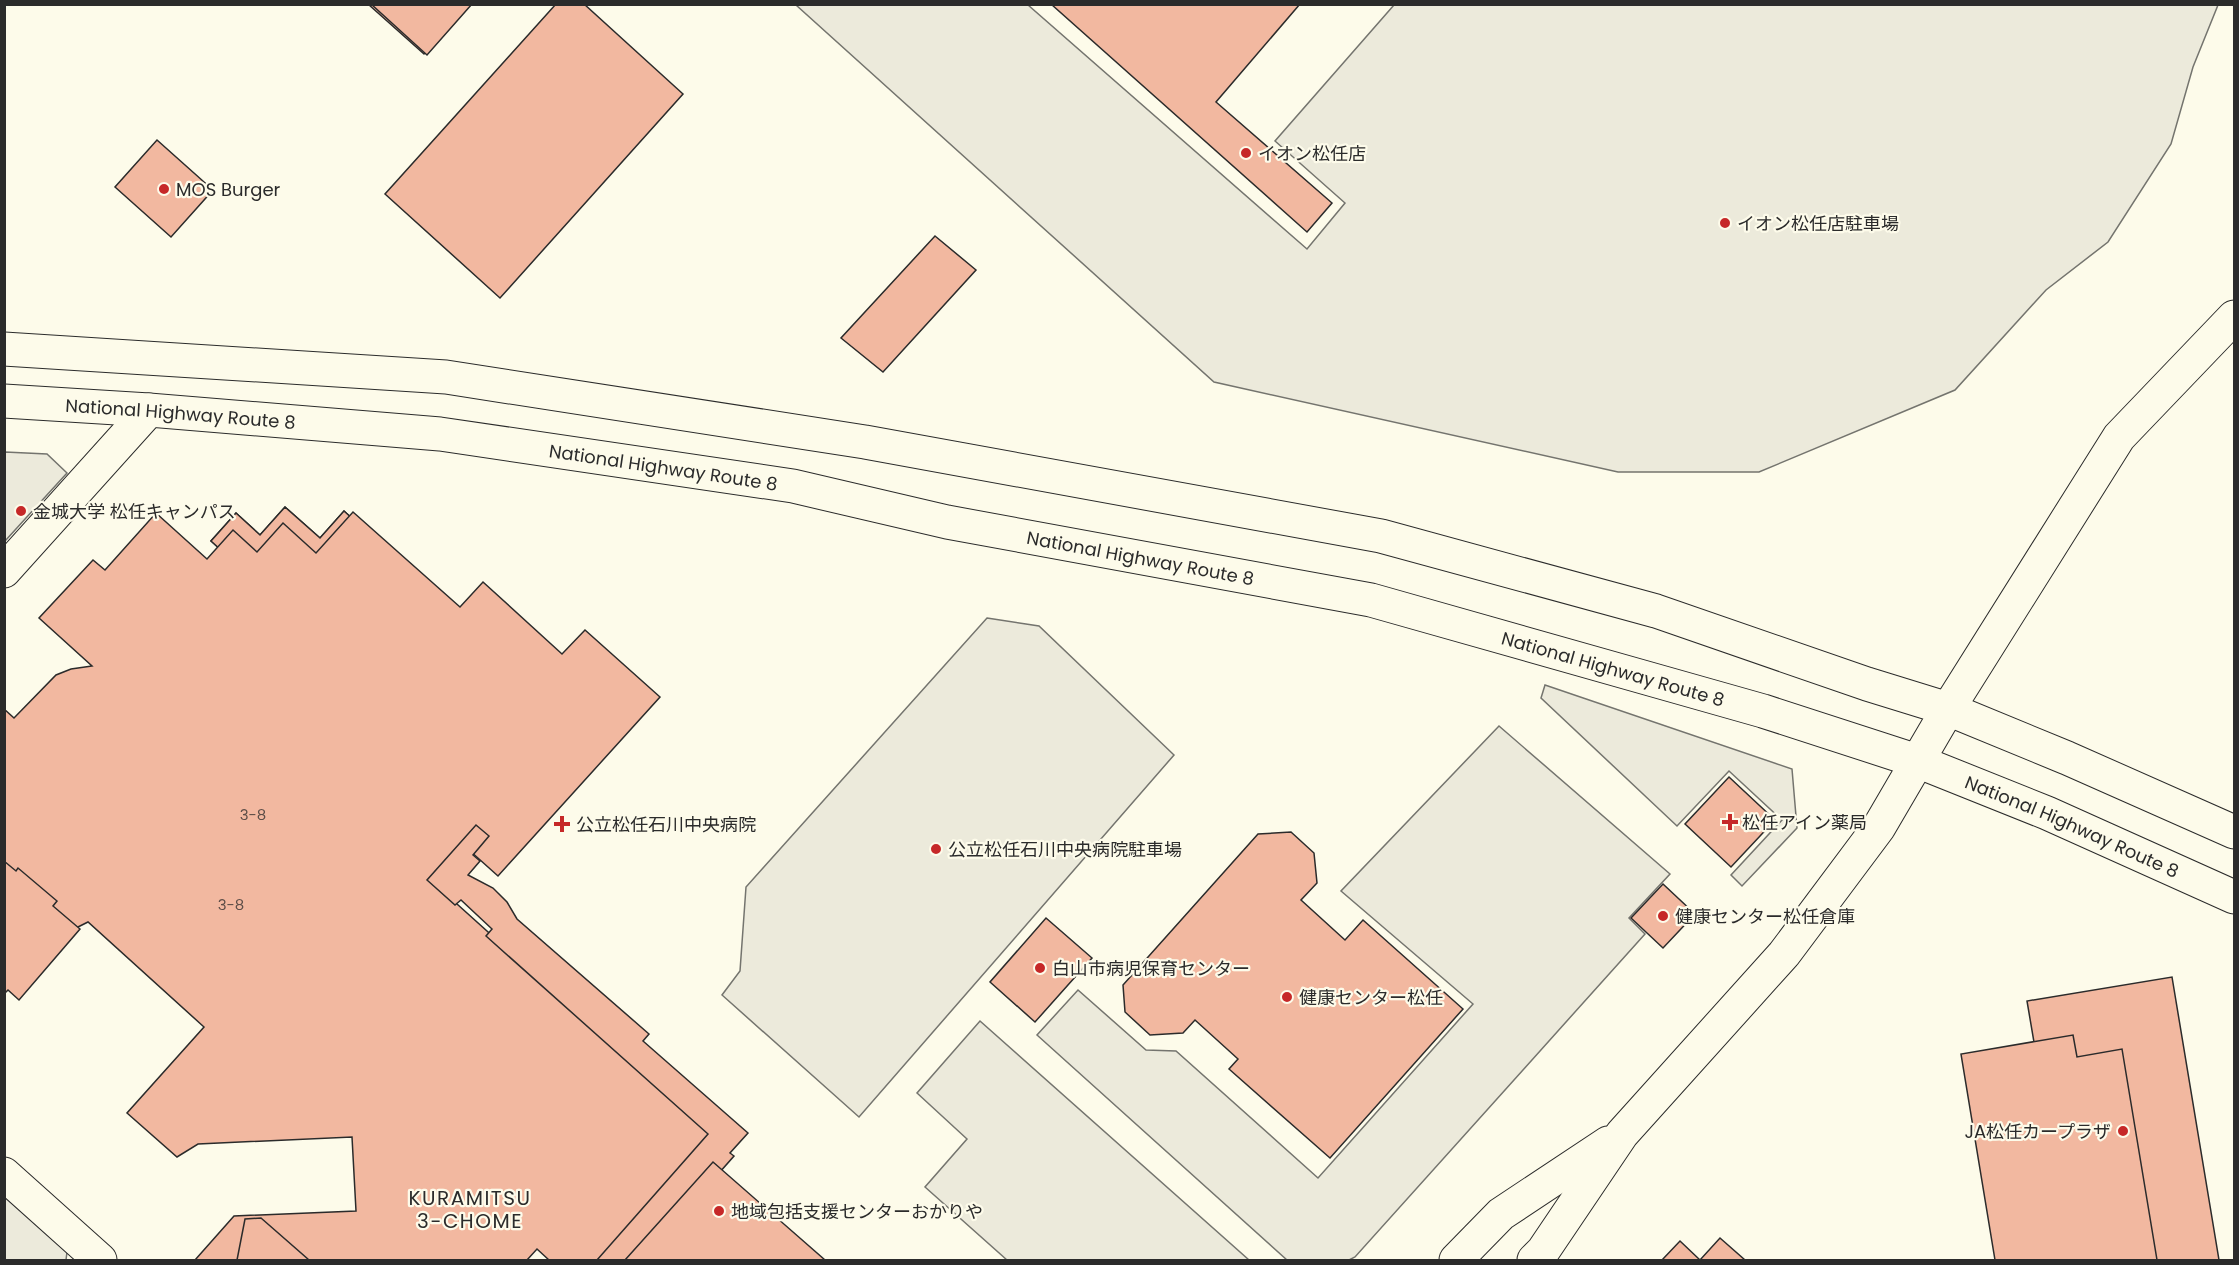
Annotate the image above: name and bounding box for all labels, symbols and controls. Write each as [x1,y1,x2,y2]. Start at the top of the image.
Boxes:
place label: イオン松任店 [1258,141,1366,166]
marker: イオン松任店 [1239,146,1253,160]
place label: MOS Burger [176,177,281,202]
marker: MOS Burger [157,182,171,196]
place label: イオン松任店駐車場 [1737,211,1899,236]
marker: イオン松任店駐車場 [1718,216,1732,230]
street label: National Highway Route 8 [65,392,297,435]
street label: National Highway Route 8 [547,438,779,496]
place label: 金城大学 松任キャンパス [33,499,236,524]
marker: 金城大学 松任キャンパス [14,504,28,518]
street label: National Highway Route 8 [1025,524,1256,591]
street label: National Highway Route 8 [1499,625,1728,712]
street label: National Highway Route 8 [1962,769,2183,883]
house number: 3-8 [240,804,266,825]
place label: 松任アイン薬局 [1742,810,1867,835]
place label: 公立松任石川中央病院 [576,812,756,837]
marker: 公立松任石川中央病院 [553,815,571,833]
marker: 松任アイン薬局 [1723,815,1737,829]
place label: 公立松任石川中央病院駐車場 [948,837,1182,862]
marker: 公立松任石川中央病院駐車場 [929,842,943,856]
house number: 3-8 [218,894,244,915]
place label: 健康センター松任倉庫 [1675,904,1855,929]
marker: 健康センター松任倉庫 [1656,909,1670,923]
place label: 白山市病児保育センター [1052,956,1250,981]
marker: 白山市病児保育センター [1033,961,1047,975]
place label: 健康センター松任 [1299,985,1443,1010]
marker: 健康センター松任 [1280,990,1294,1004]
place label: JA松任カープラザ [1964,1119,2111,1144]
marker: JA松任カープラザ [2116,1124,2130,1138]
district label: KURAMITSU 3-CHOME [409,1184,531,1235]
place label: 地域包括支援センターおかりや [731,1199,983,1224]
marker: 地域包括支援センターおかりや [712,1204,726,1218]

